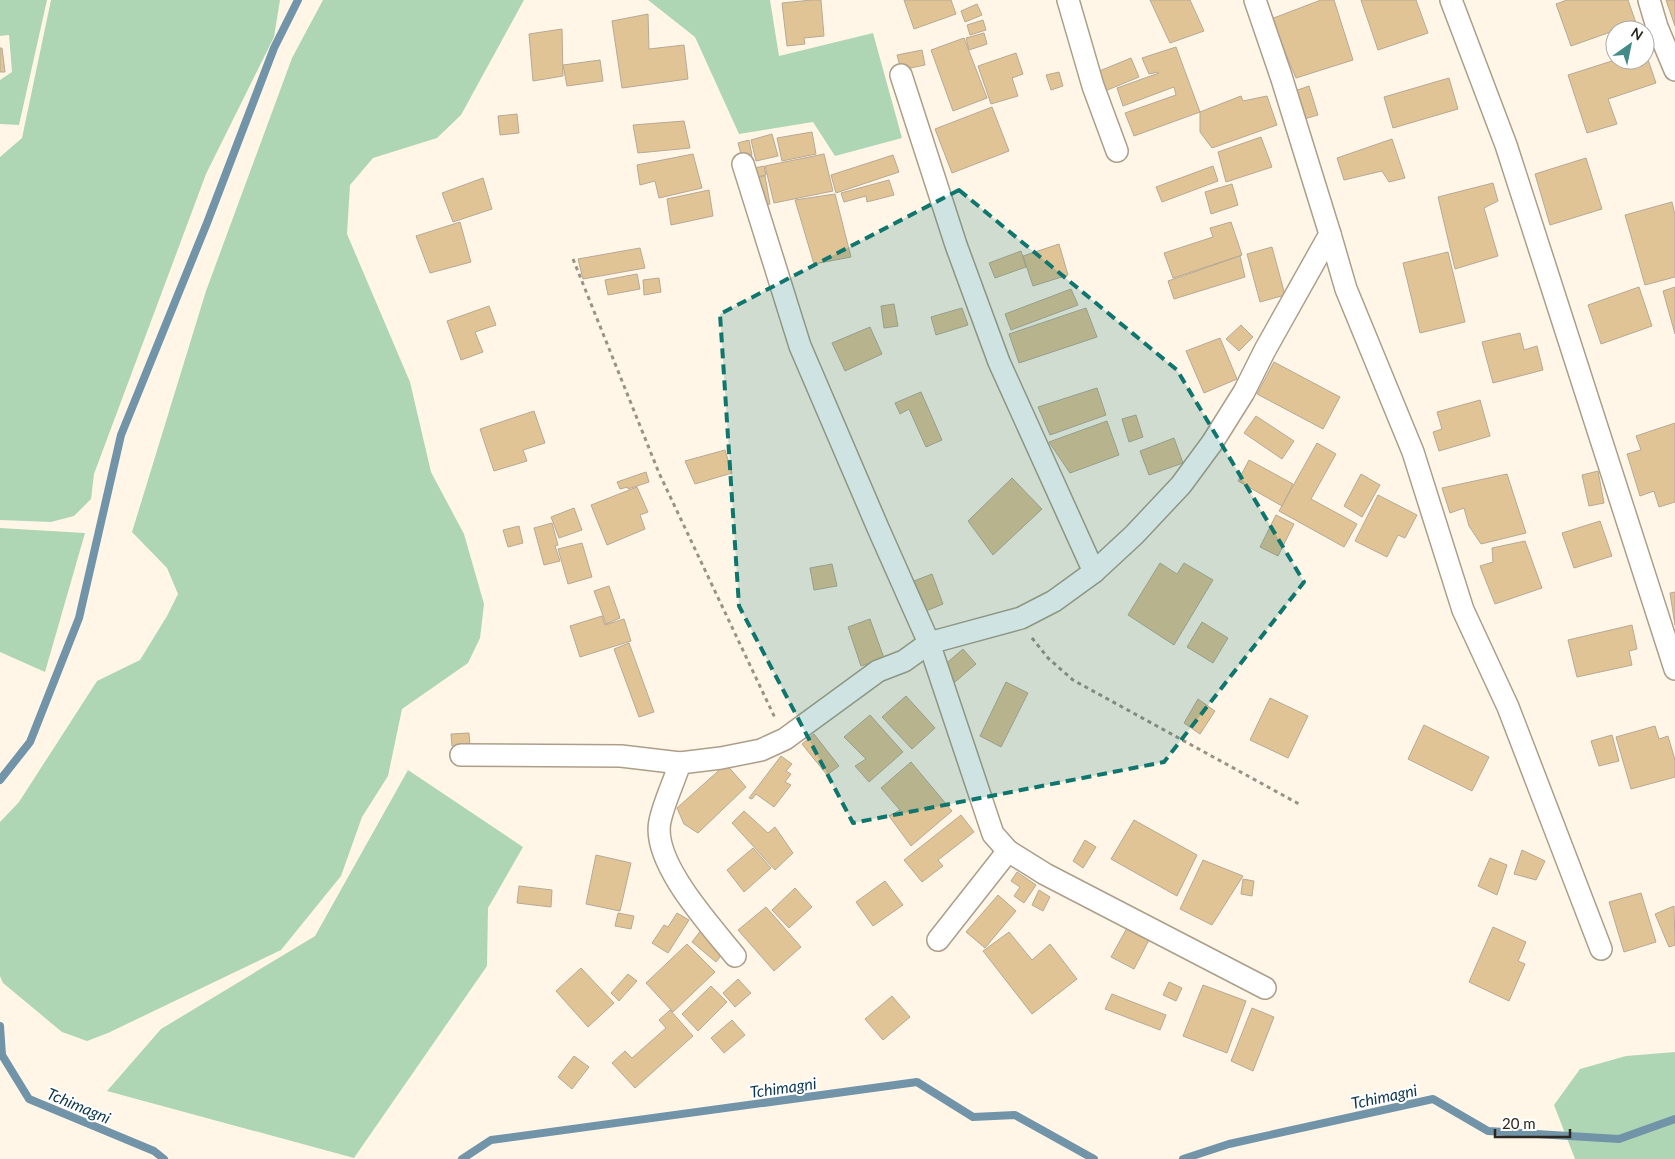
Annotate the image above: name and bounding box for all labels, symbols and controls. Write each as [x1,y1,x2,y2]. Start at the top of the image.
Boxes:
north arrow [1605,20,1655,70]
text: N [1628,24,1647,44]
water label: Tchimagni [748,1073,818,1101]
water label: Tchimagni [1349,1080,1419,1112]
water label: Tchimagni [44,1083,114,1127]
scale bar [1495,1106,1570,1138]
text: 20 m [1502,1114,1536,1132]

